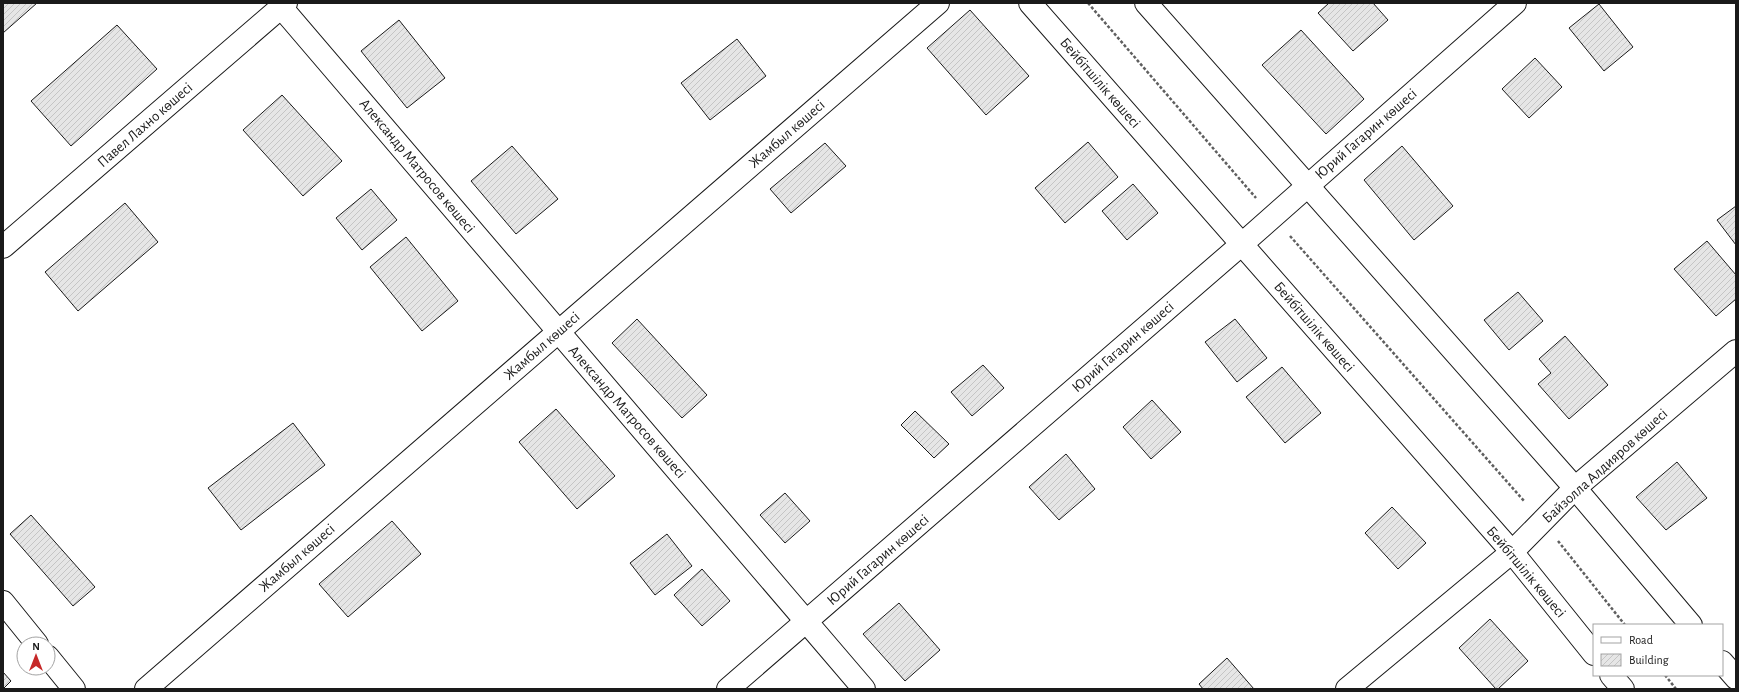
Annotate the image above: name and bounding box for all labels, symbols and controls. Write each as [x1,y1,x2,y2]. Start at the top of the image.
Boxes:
street label: Бейбітшілік көшесі [1057,35,1143,131]
street label: Павел Лахно көшесі [95,80,195,170]
street label: Юрий Гагарин көшесі [1312,86,1420,182]
street label: Александр Матросов көшесі [357,96,477,236]
street label: Жамбыл көшесі [746,97,828,171]
street label: Бейбітшілік көшесі [1271,279,1357,375]
street label: Юрий Гагарин көшесі [1069,299,1177,395]
street label: Жамбыл көшесі [501,309,583,383]
street label: Александр Матросов көшесі [565,343,689,481]
street label: Байзолла Алдияров көшесі [1539,406,1671,526]
street label: Юрий Гагарин көшесі [824,512,932,608]
street label: Жамбыл көшесі [256,521,338,595]
street label: Бейбітшілік көшесі [1484,523,1568,621]
legend [1593,624,1723,676]
text: Road [1629,634,1653,646]
north arrow [16,636,56,676]
text: N [32,641,40,652]
text: Building [1629,654,1669,666]

